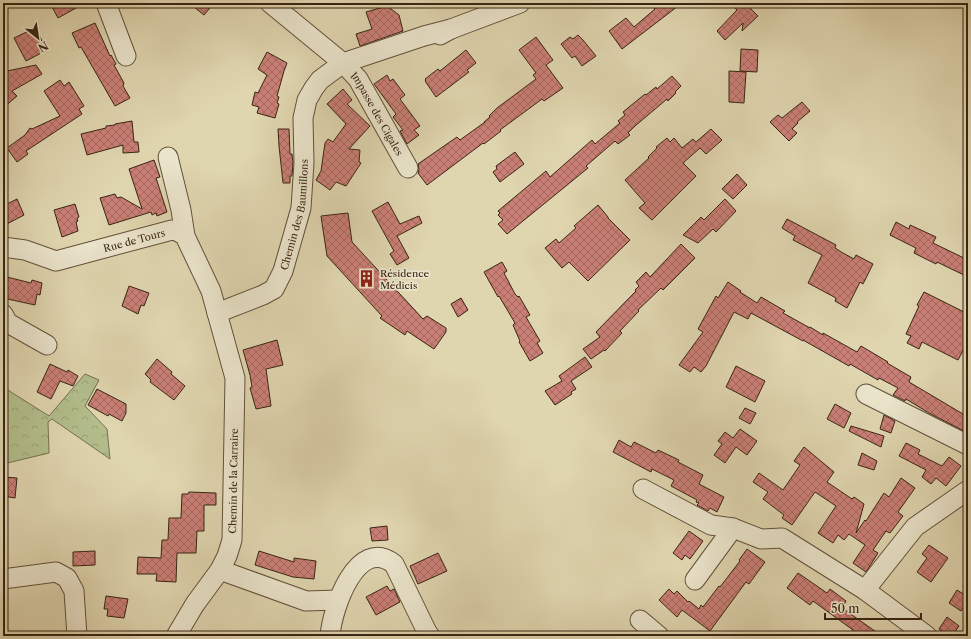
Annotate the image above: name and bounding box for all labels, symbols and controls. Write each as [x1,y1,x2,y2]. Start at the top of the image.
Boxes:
north arrow [18,18,58,58]
text: N [35,38,51,55]
street label: Impasse des Cigales [348,69,406,158]
street label: Chemin des Baumillons [278,159,311,272]
street label: Rue de Tours [102,226,167,255]
place label: Résidence Médicis [380,267,429,292]
building icon: Résidence Médicis [357,269,377,289]
street label: Chemin de la Carraire [226,428,241,534]
scale bar [825,595,921,621]
text: 50 m [831,601,860,616]

